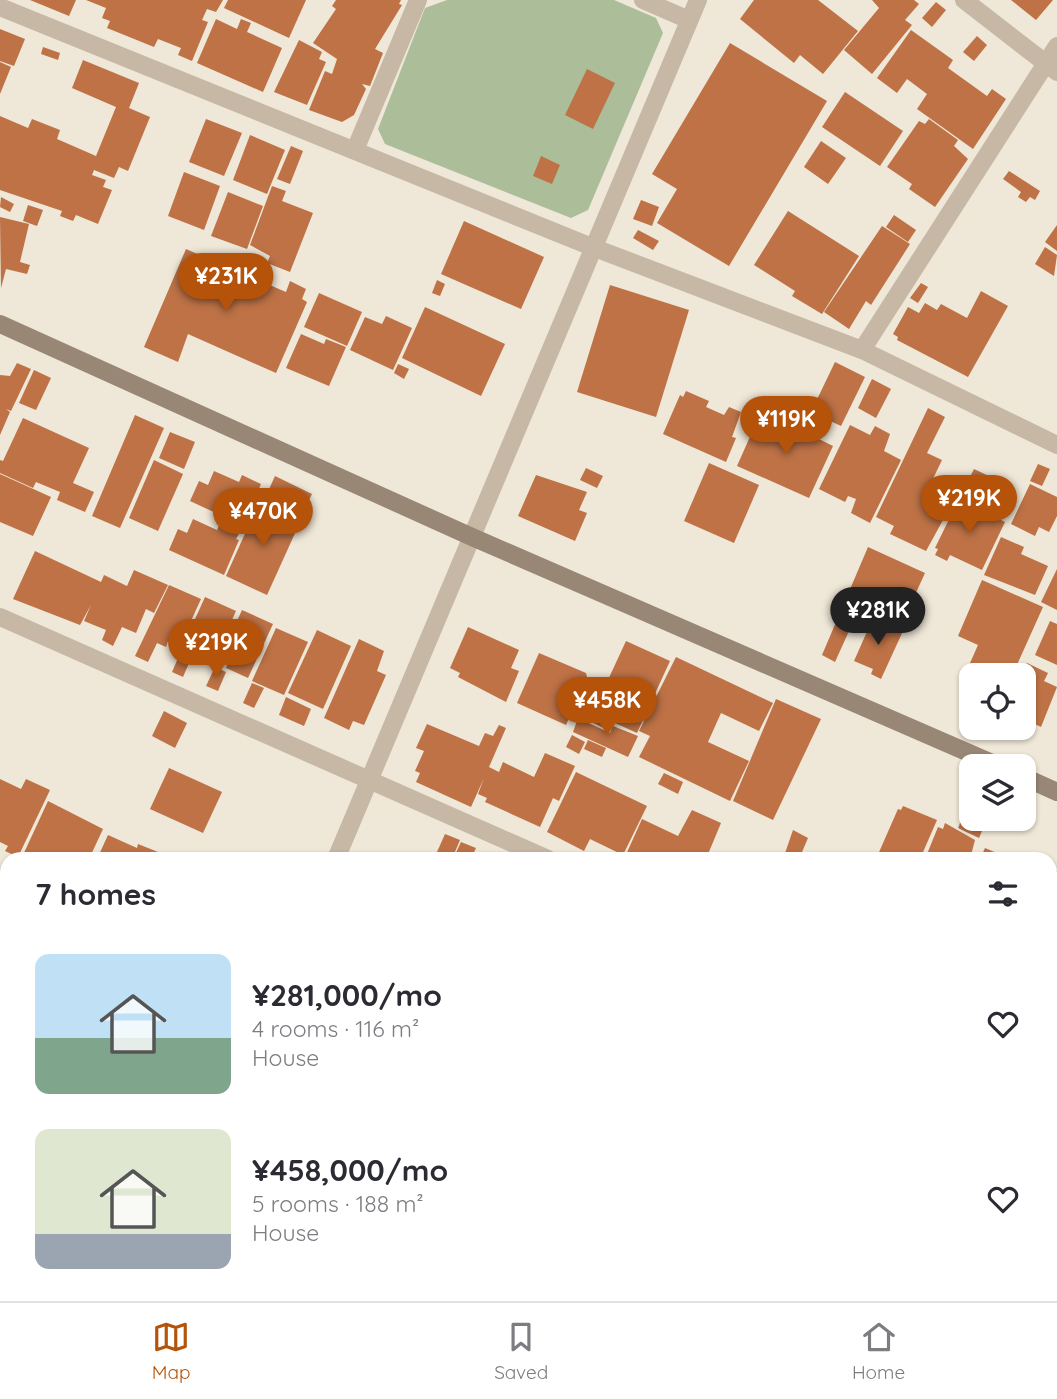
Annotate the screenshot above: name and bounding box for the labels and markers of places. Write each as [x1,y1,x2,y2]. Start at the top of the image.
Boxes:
pin: ¥231K [177,254,275,313]
pin: ¥119K [737,396,835,456]
pin: ¥219K [920,476,1018,535]
pin: ¥470K [214,489,312,548]
pin: ¥281K [829,588,927,647]
pin: ¥219K [167,620,265,679]
pin: ¥458K [558,678,656,737]

